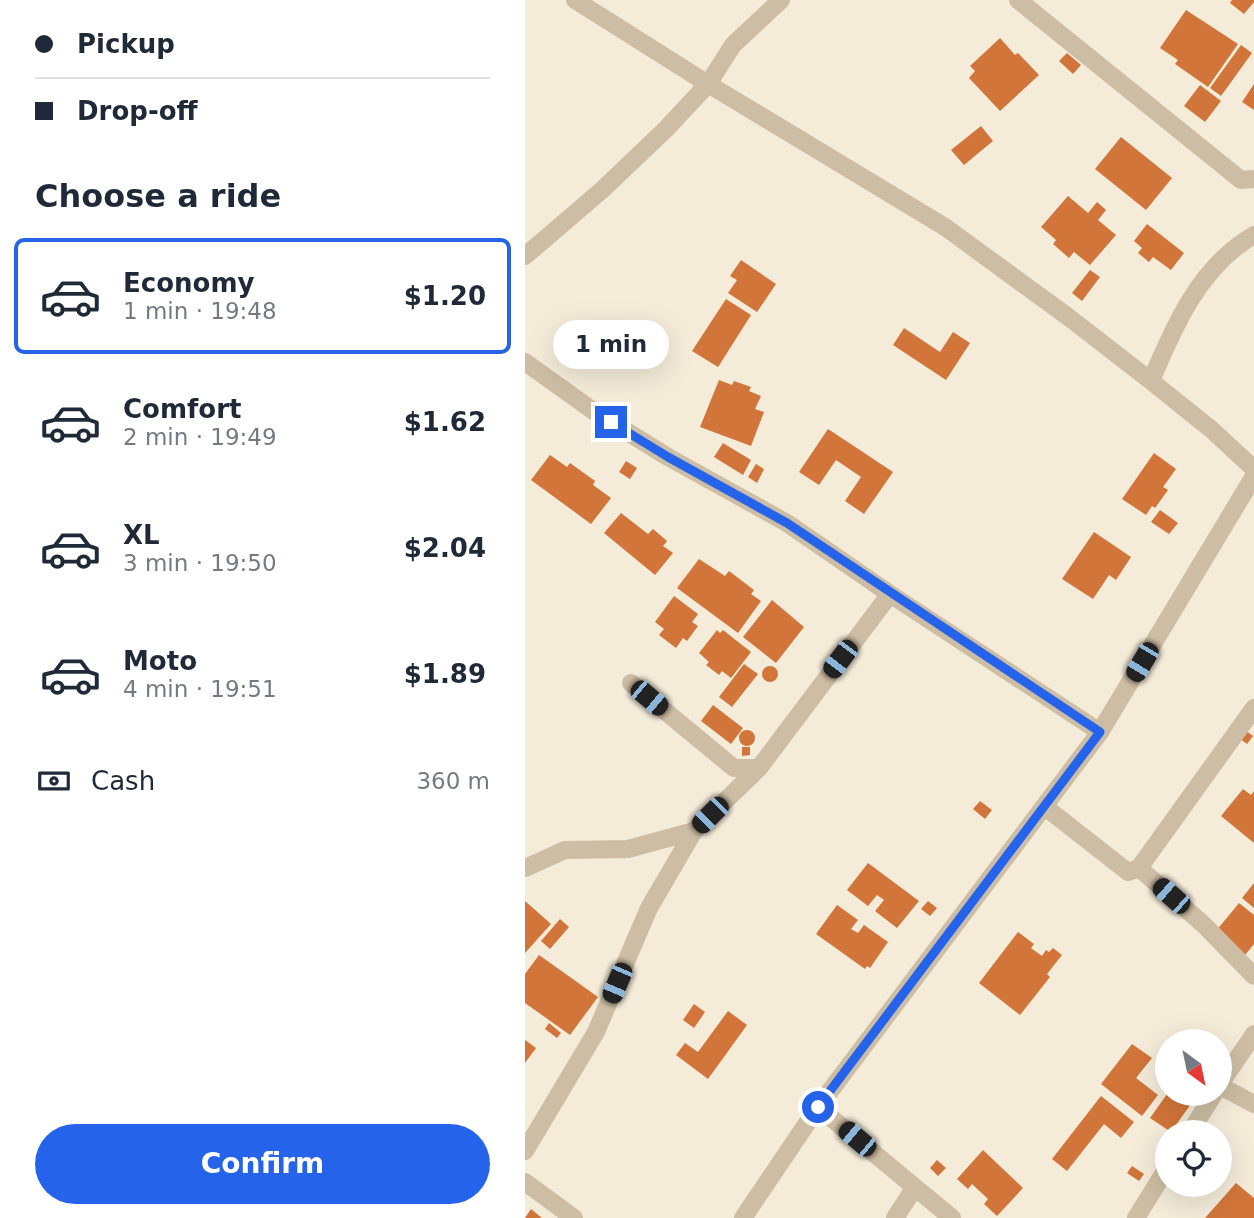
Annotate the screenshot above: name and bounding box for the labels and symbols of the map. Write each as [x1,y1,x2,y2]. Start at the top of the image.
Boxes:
callout: 1 min [553,320,669,370]
route end [595,406,627,438]
car [819,636,862,682]
car [1123,639,1162,685]
car [627,676,672,720]
car [688,793,733,837]
car [1149,874,1194,918]
car [600,960,635,1006]
north arrow [1155,1029,1232,1106]
route start [802,1091,834,1123]
car [835,1117,880,1161]

